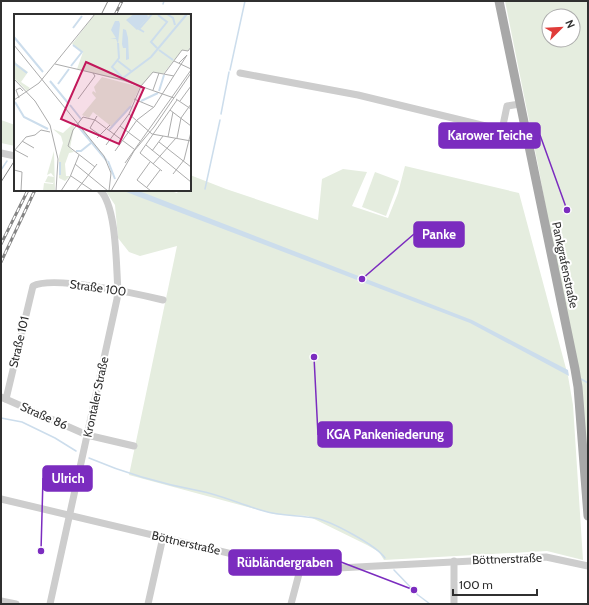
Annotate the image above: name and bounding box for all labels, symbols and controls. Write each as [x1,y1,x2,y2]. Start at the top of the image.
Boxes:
north arrow [541,8,581,48]
inset map [14,14,191,191]
text: N [562,18,578,30]
callout: Karower Teiche [439,123,540,148]
text: Karower Teiche [447,127,533,143]
street label: Pankgrafenstraße [549,220,582,309]
callout: Panke [414,222,464,247]
text: Panke [422,226,456,242]
street label: Straße 100 [69,276,127,299]
street label: Straße 101 [5,315,32,369]
street label: Krontaler Straße [80,355,111,439]
street label: Straße 86 [18,398,70,433]
callout: KGA Pankeniederung [318,422,452,447]
text: KGA Pankeniederung [326,426,444,442]
callout: Ulrich [43,466,92,491]
text: Ulrich [51,470,85,486]
street label: Böttnerstraße [150,527,222,558]
callout: Rübländergraben [229,550,341,575]
street label: Böttnerstraße [472,550,542,567]
text: Rübländergraben [237,554,333,570]
scale bar [453,571,537,597]
text: 100 m [459,577,493,592]

